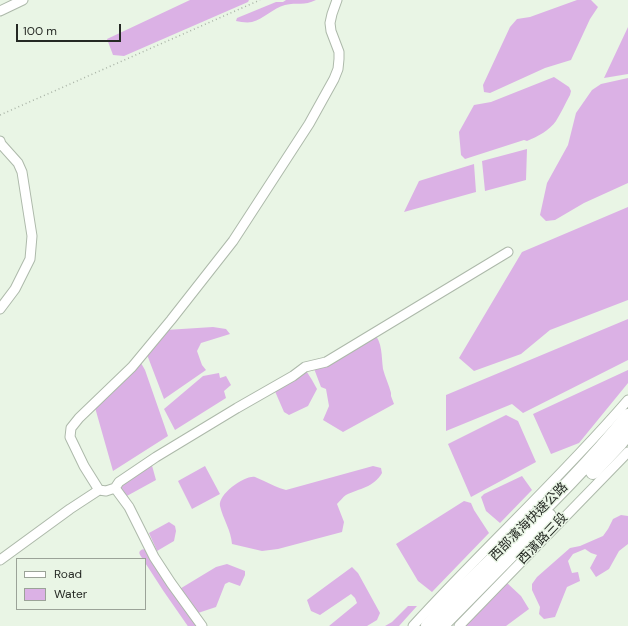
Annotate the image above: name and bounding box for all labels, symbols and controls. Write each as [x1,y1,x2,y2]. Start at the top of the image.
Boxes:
scale bar [18,16,123,42]
text: 100 m [23,23,57,39]
street label: 西部濱海快速公路 [487,480,571,564]
street label: 西濱路三段 [515,510,571,568]
legend [16,558,146,610]
text: Road [54,566,82,582]
text: Water [54,586,87,602]

